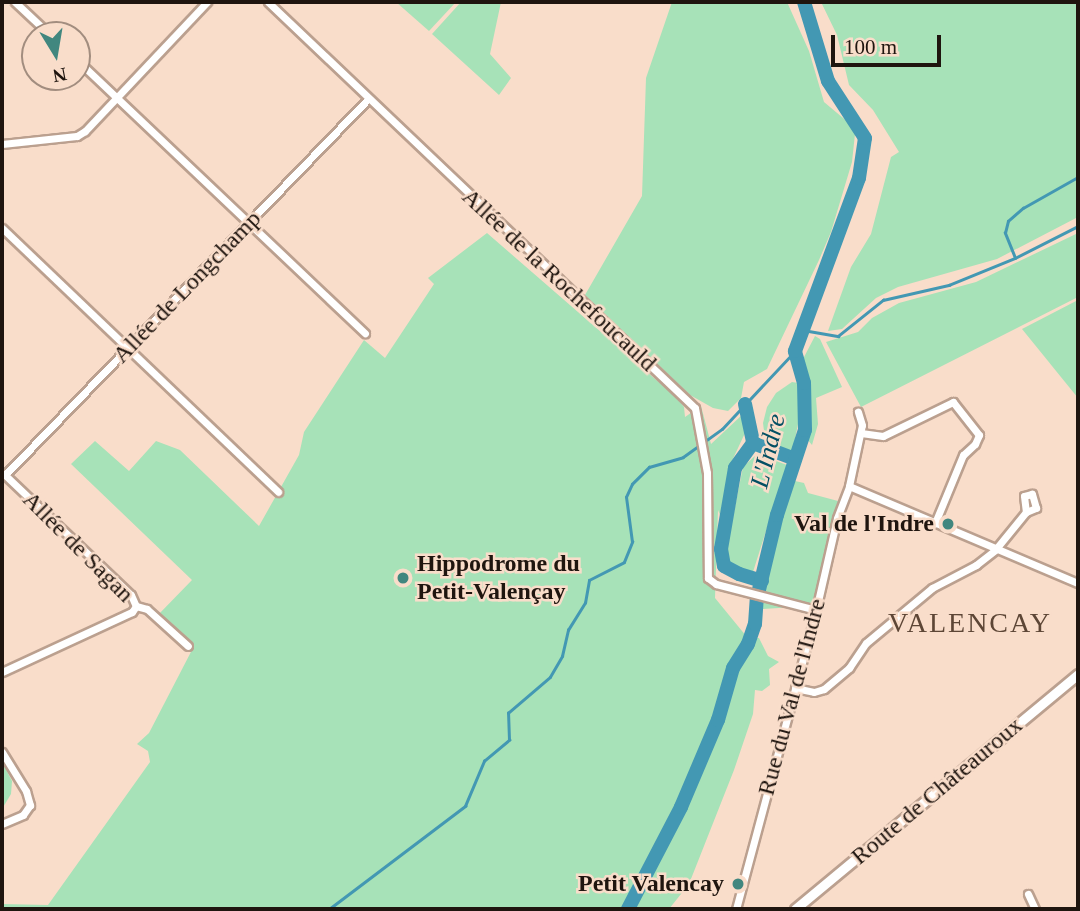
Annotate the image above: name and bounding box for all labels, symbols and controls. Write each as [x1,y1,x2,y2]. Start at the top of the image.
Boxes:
north arrow [21,21,91,91]
scale bar [835,21,945,65]
text: 100 m [844,35,897,59]
text: N [51,64,68,87]
street label: Allée de la Rochefoucauld [456,182,662,378]
street label: Allée de Longchamp [107,205,267,369]
water label: L'Indre [744,411,792,491]
street label: Allée de Sagan [16,485,140,609]
place label: Val de l'Indre [794,510,934,538]
marker: Val de l'Indre [940,516,956,532]
place label: Hippodrome du Petit-Valençay [417,550,580,606]
marker: Hippodrome du Petit-Valençay [395,570,411,586]
street label: Rue du Val de l'Indre [752,595,832,799]
district label: VALENCAY [889,606,1051,640]
street label: Route de Châteauroux [846,711,1028,871]
place label: Petit Valencay [578,870,724,898]
marker: Petit Valencay [730,876,746,892]

